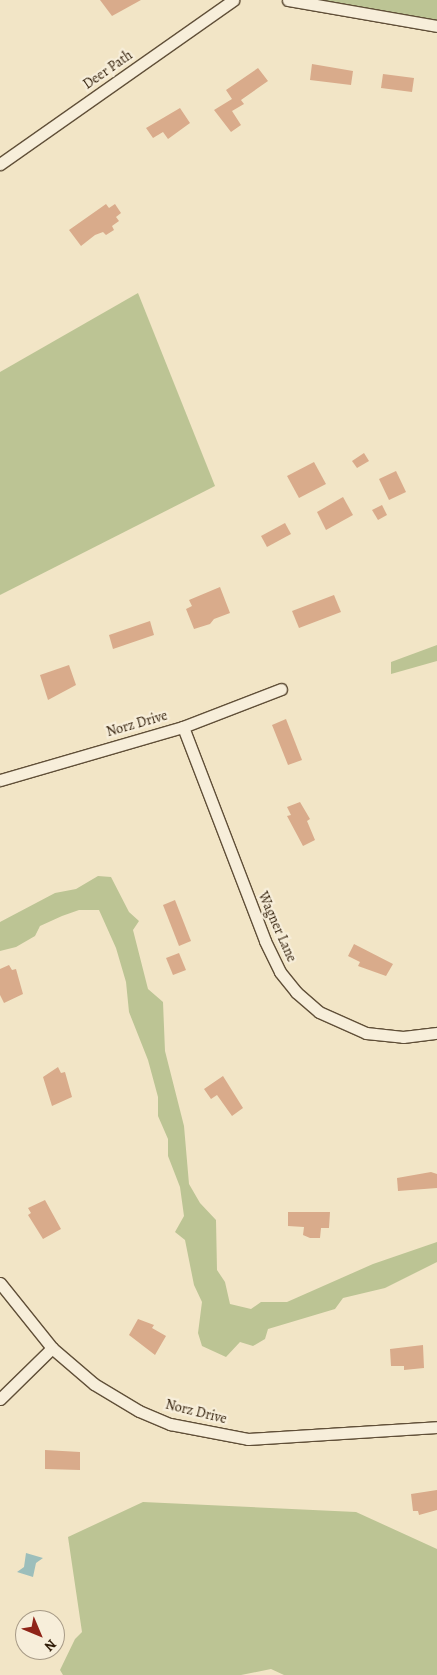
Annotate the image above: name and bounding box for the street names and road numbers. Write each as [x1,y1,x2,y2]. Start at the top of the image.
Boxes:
street label: Deer Path [80,47,136,93]
street label: Norz Drive [105,707,169,741]
street label: Wagner Lane [254,889,300,965]
street label: Norz Drive [164,1396,228,1428]

